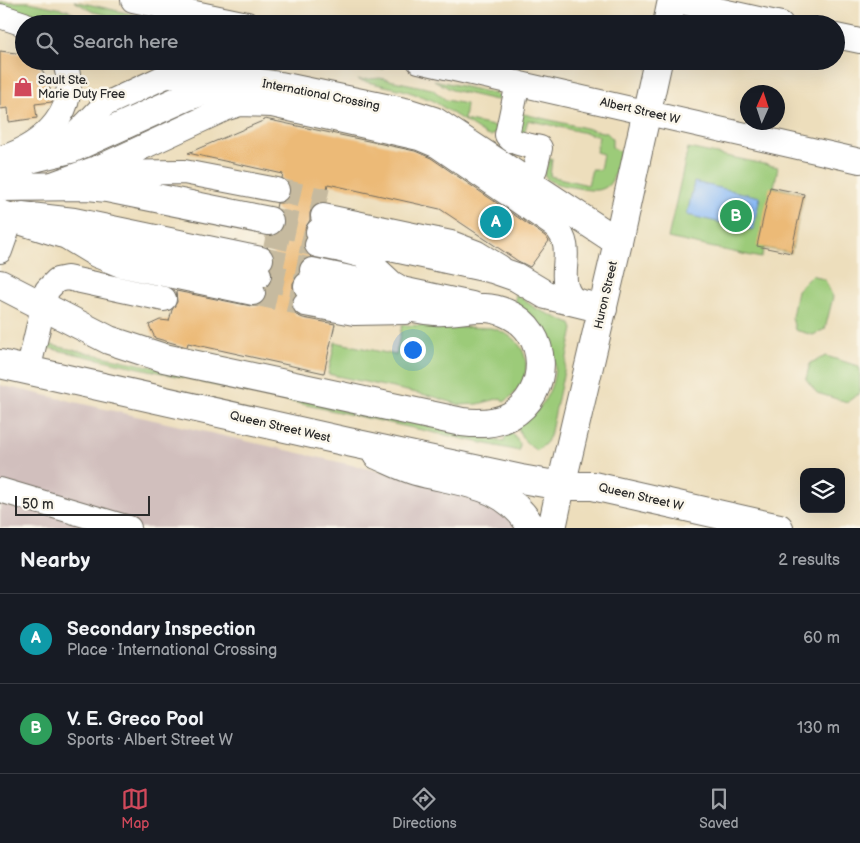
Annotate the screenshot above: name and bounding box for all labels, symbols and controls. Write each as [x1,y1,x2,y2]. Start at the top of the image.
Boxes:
search box [15,15,845,70]
icon: search [33,29,61,57]
text: Search here [73,31,178,54]
place label: Sault Ste. Marie Duty Free [38,73,125,102]
shop icon: Sault Ste. Marie Duty Free [12,76,34,98]
street label: International Crossing [261,76,381,114]
north arrow [740,85,785,130]
street label: Albert Street W [599,95,682,128]
pin: B [720,197,752,235]
pin: A [480,203,512,241]
street label: Huron Street [591,259,621,330]
your location [400,337,426,363]
street label: Queen Street West [228,408,332,446]
map controls [800,468,845,513]
button: layers [800,468,845,513]
street label: Queen Street W [597,480,685,514]
scale bar [15,493,150,516]
text: 50 m [22,496,54,513]
text: Nearby [20,548,90,573]
text: 2 results [778,551,840,570]
text: Secondary Inspection [67,618,256,641]
text: A [31,629,41,648]
text: 60 m [803,629,840,648]
text: Place · International Crossing [67,641,277,660]
text: V. E. Greco Pool [67,708,204,731]
text: B [30,719,42,738]
text: 130 m [797,719,840,738]
text: Sports · Albert Street W [67,731,233,750]
tab: Map [121,785,150,832]
tab: Directions [392,785,457,832]
tab: Saved [699,785,739,832]

